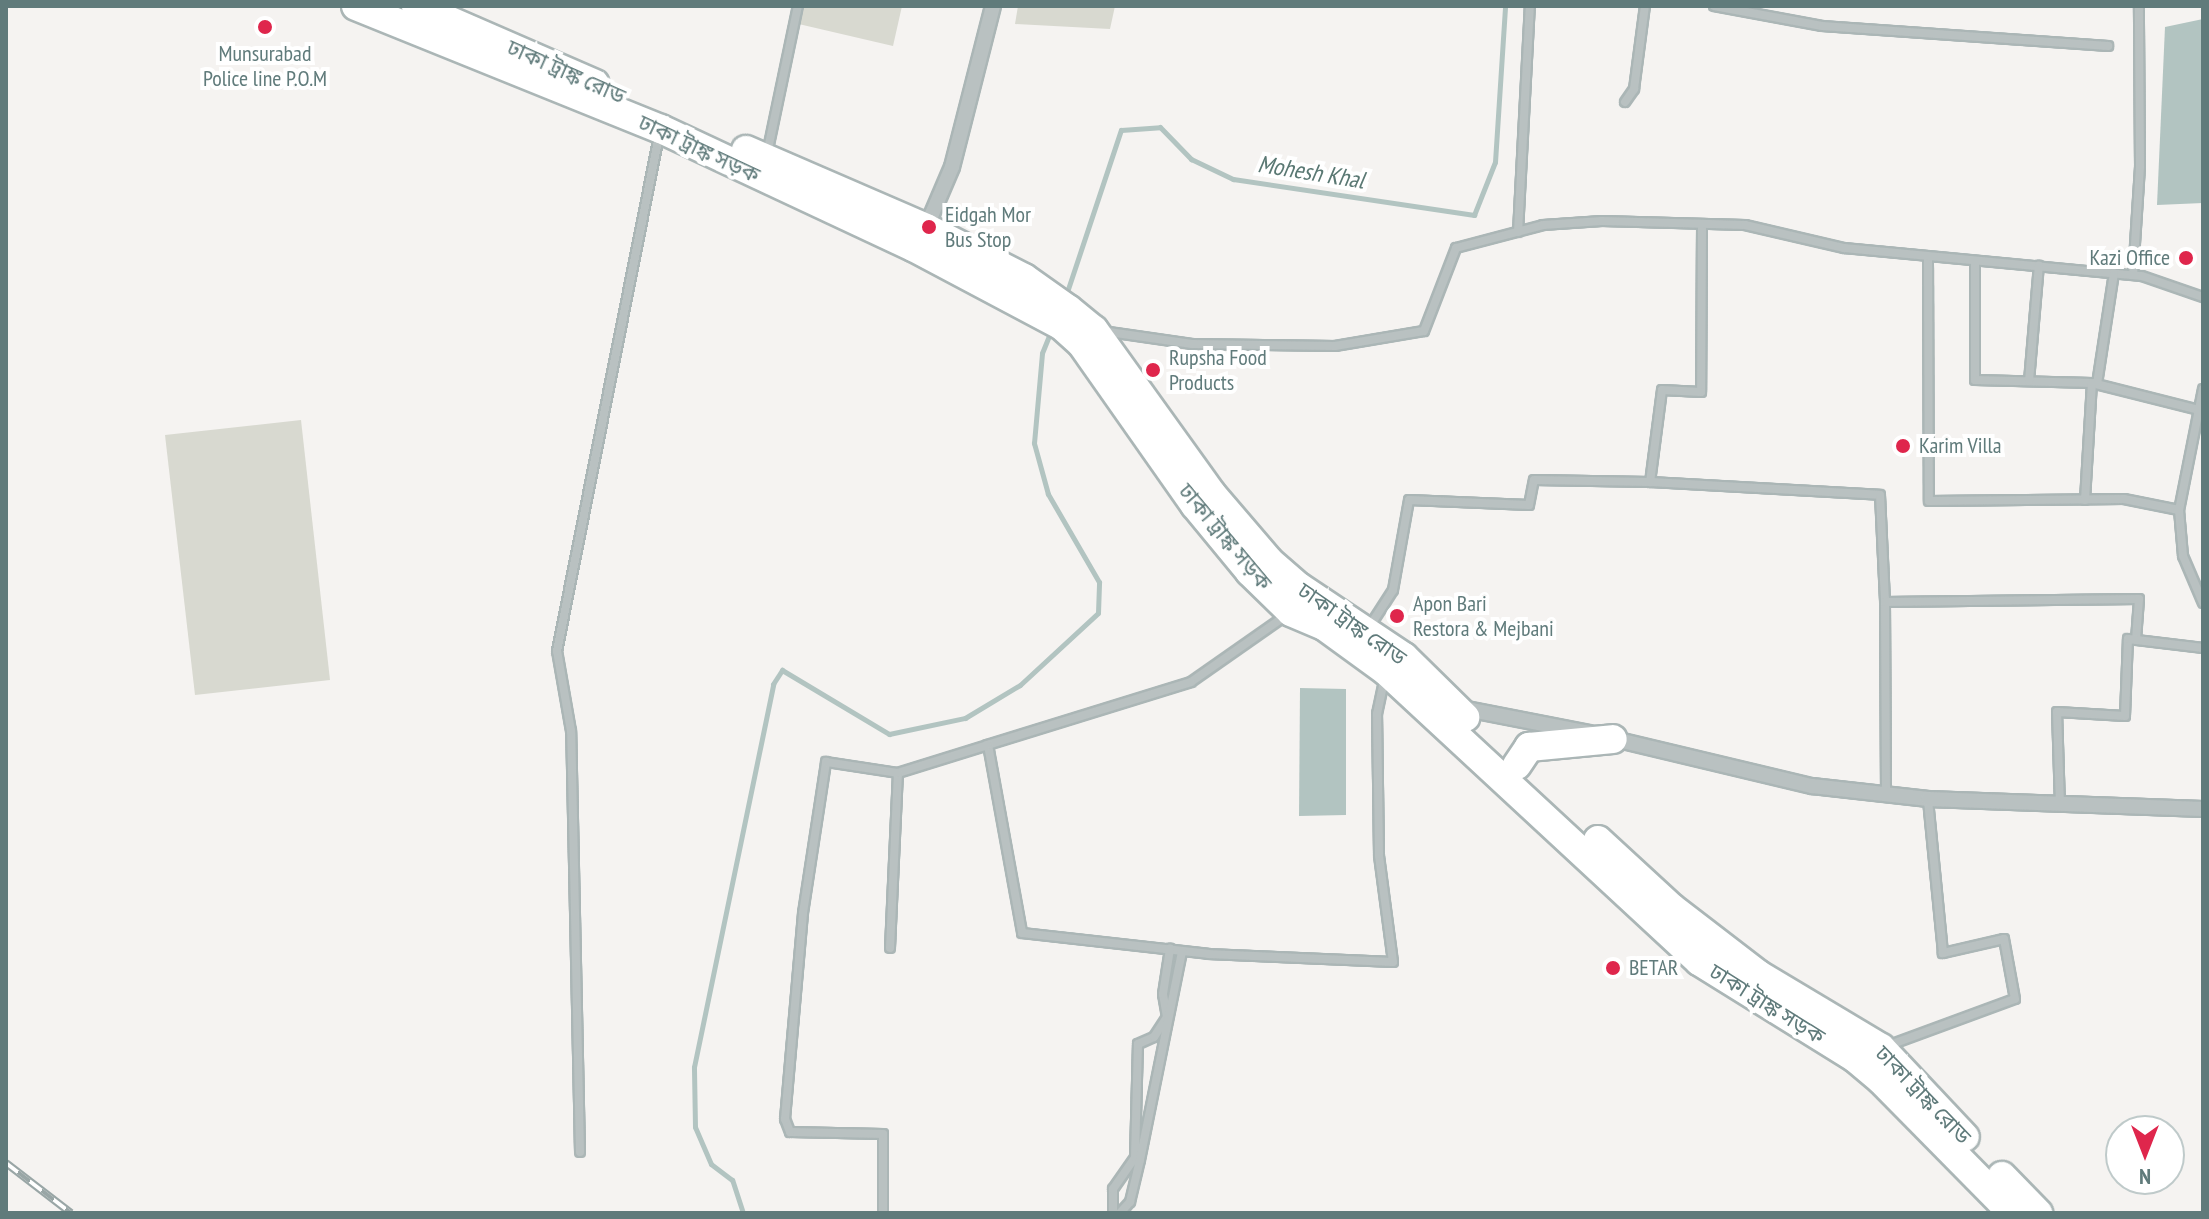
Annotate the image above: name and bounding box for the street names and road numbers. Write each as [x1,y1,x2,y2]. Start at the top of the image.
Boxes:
street label: ঢাকা ট্রাঙ্ক রোড [503,34,629,110]
street label: ঢাকা ট্রাঙ্ক সড়ক [634,109,764,189]
street label: ঢাকা ট্রাঙ্ক সড়ক [1173,478,1277,596]
street label: ঢাকা ট্রাঙ্ক রোড [1293,577,1411,671]
street label: ঢাকা ট্রাঙ্ক সড়ক [1704,958,1830,1050]
street label: ঢাকা ট্রাঙ্ক রোড [1870,1040,1976,1150]

